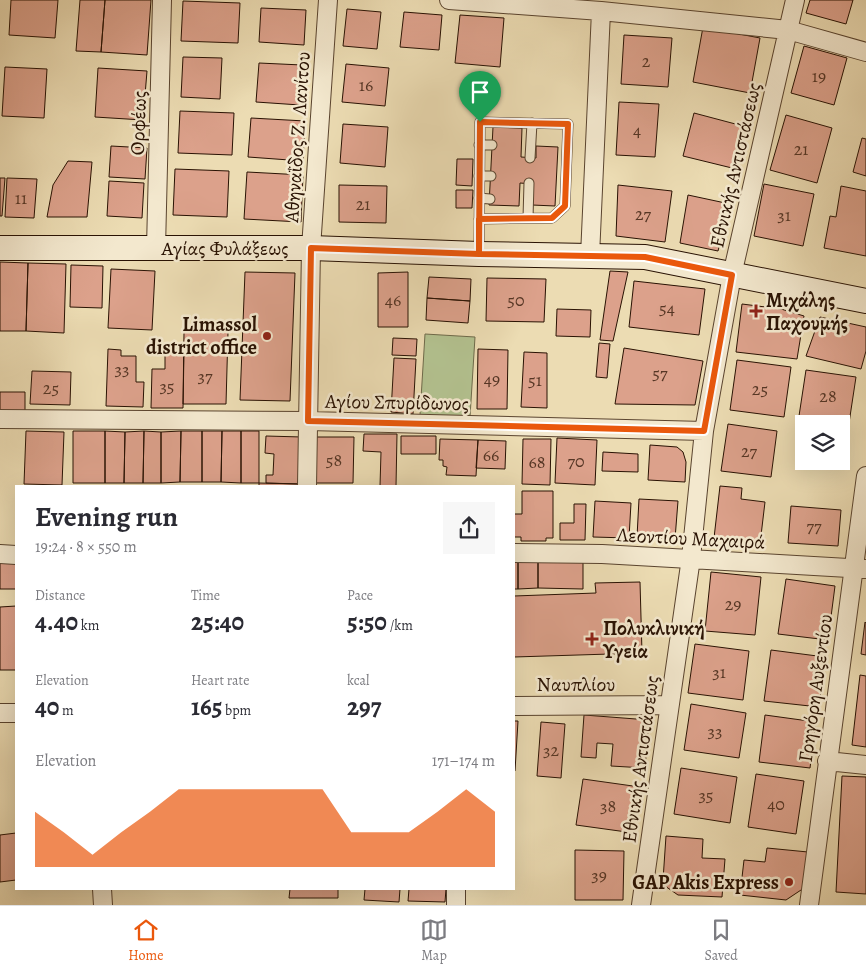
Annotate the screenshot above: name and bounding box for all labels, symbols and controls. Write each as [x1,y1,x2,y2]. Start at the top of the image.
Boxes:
house number: 2 [642,49,651,73]
street label: Αθηναΐδος Ζ. Λανίτου [278,51,317,224]
house number: 19 [812,64,826,88]
pin [459,71,501,122]
house number: 16 [359,73,373,97]
icon: arrive [466,78,494,106]
street label: Εθνικής Αντιστάσεως [703,80,768,250]
street label: Ορφέως [124,90,153,156]
house number: 4 [633,118,641,142]
house number: 21 [794,137,808,161]
house number: 11 [15,186,27,210]
house number: 21 [356,192,370,216]
house number: 27 [635,202,651,226]
house number: 31 [777,203,791,227]
street label: Αγίας Φυλάξεως [160,235,289,262]
place label: Μιχάλης Παχουμής [766,287,848,337]
house number: 46 [385,288,401,312]
house number: 50 [507,288,525,312]
house number: 54 [659,296,675,320]
marker: Μιχάλης Παχουμής [750,305,762,317]
place label: Limassol district office [146,311,258,361]
marker: Limassol district office [261,330,273,342]
house number: 33 [115,357,129,381]
house number: 57 [652,361,668,385]
house number: 37 [197,364,213,388]
house number: 49 [484,367,500,391]
house number: 51 [528,368,542,392]
house number: 35 [159,374,175,398]
house number: 25 [43,376,59,400]
house number: 25 [752,377,768,401]
house number: 28 [819,384,837,408]
street label: Αγίου Σπυρίδωνος [324,388,469,417]
map controls [795,415,850,470]
button: layers [795,415,850,470]
house number: 27 [741,439,757,463]
house number: 66 [483,443,499,467]
house number: 58 [326,448,342,472]
house number: 70 [567,449,585,473]
house number: 68 [528,450,546,474]
text: Evening run [35,498,178,536]
button: share [443,502,495,554]
house number: 77 [806,514,822,538]
street label: Λεοντίου Μαχαιρά [615,521,766,556]
text: 19:24 · 8 × 550 m [35,536,137,558]
text: Distance [35,586,85,605]
text: Time [191,586,220,605]
text: Pace [347,586,373,605]
house number: 29 [725,592,741,616]
text: 4.40 [35,605,78,639]
text: 25:40 [191,605,244,639]
text: 5:50 [347,605,387,639]
street label: Γρηγόρη Αυξεντίου [792,612,839,764]
place label: Πολυκλινική Υγεία [602,615,705,665]
text: km [78,616,99,635]
text: /km [387,616,413,635]
marker: Πολυκλινική Υγεία [585,632,599,646]
house number: 31 [712,660,726,684]
text: Elevation [35,671,89,690]
text: Heart rate [191,671,249,690]
text: kcal [347,671,369,690]
street label: Ναυπλίου [537,671,615,698]
street label: Εθνικής Αντιστάσεως [615,674,666,844]
text: 40 [35,690,59,724]
text: 165 [191,690,222,724]
text: 297 [347,690,381,724]
text: m [59,701,74,720]
text: bpm [222,701,251,720]
house number: 33 [708,719,722,743]
house number: 32 [543,738,559,762]
text: Elevation [35,750,96,772]
text: 171–174 m [432,750,495,772]
house number: 35 [698,783,714,807]
house number: 40 [767,792,785,816]
house number: 38 [600,794,616,818]
house number: 39 [591,863,607,887]
place label: GAP Akis Express [632,869,779,896]
marker: GAP Akis Express [783,876,795,888]
tab: Home [128,916,163,965]
tab: Map [420,916,448,965]
tab: Saved [705,916,738,965]

